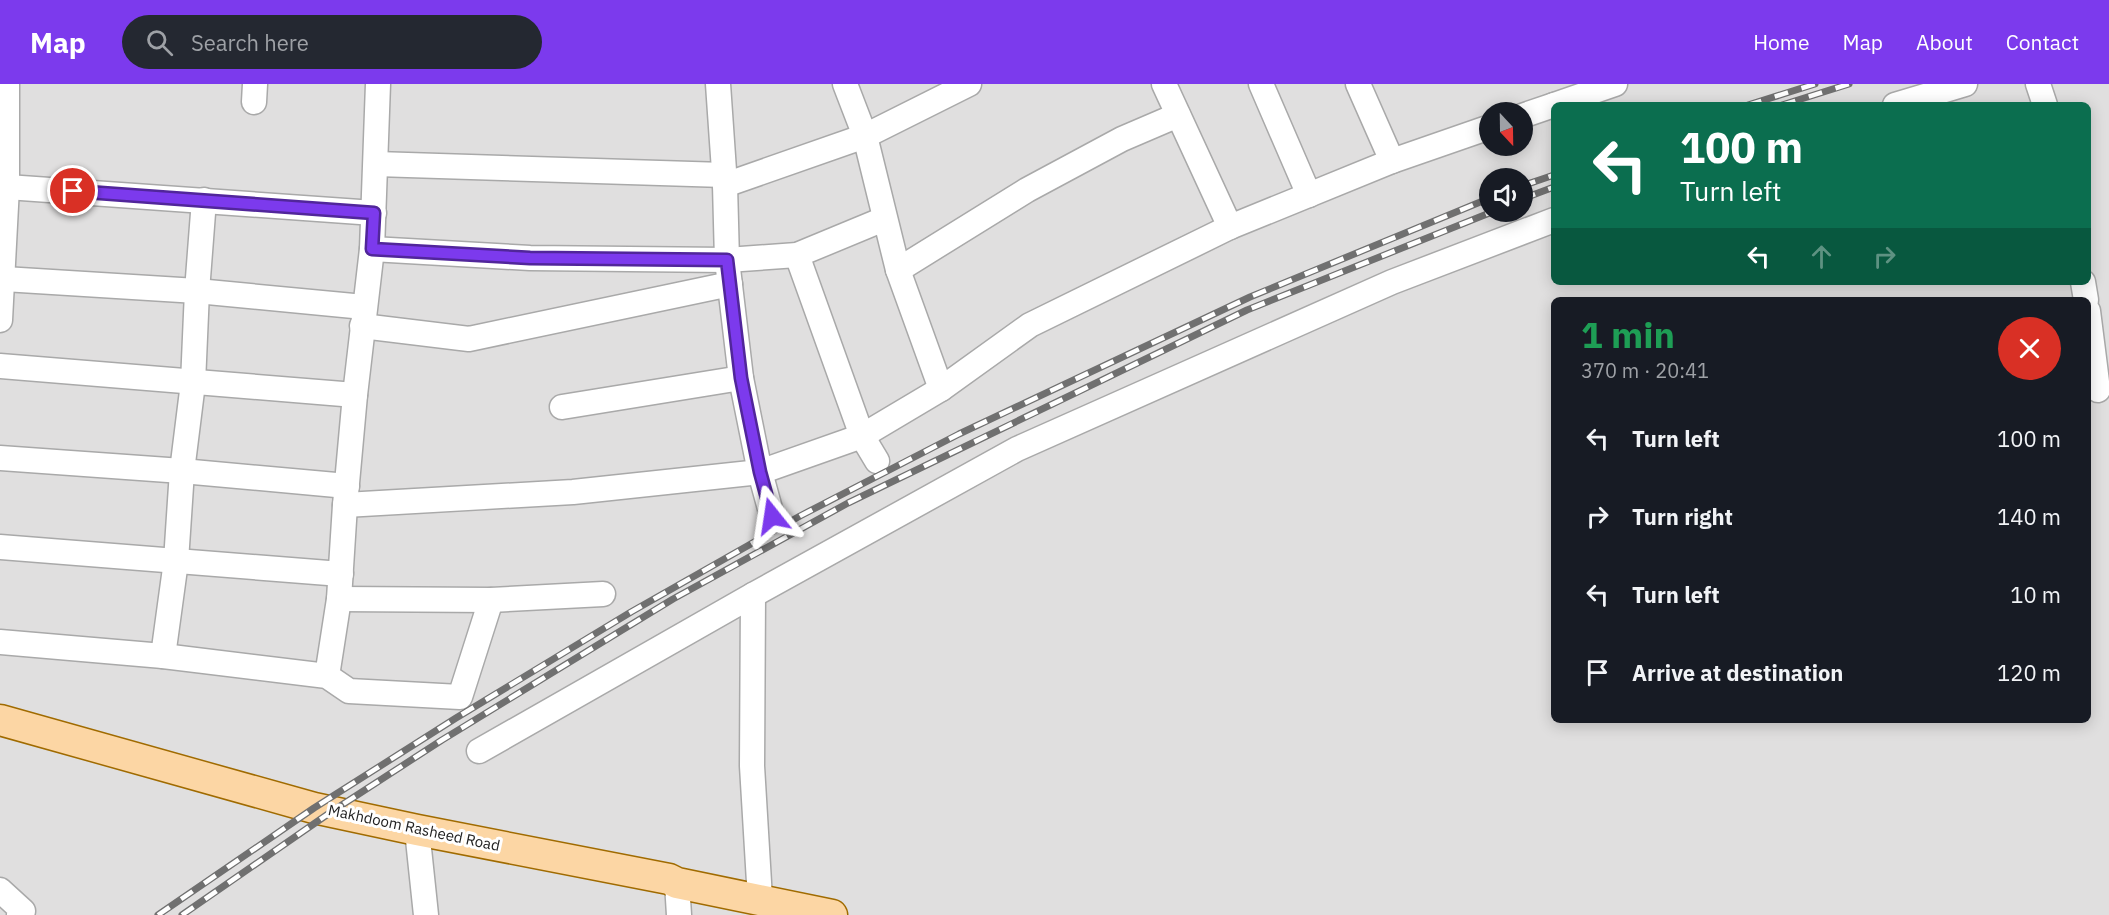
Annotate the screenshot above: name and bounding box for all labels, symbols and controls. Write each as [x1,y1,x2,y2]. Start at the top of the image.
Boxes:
search box [122,15,542,69]
text: Map [30,24,86,61]
icon: search [143,26,176,59]
text: Search here [191,28,309,57]
text: Home [1753,28,1810,56]
text: Map [1843,28,1883,56]
text: About [1916,28,1973,56]
text: Contact [2006,28,2079,56]
north arrow [1479,102,1533,156]
map controls [1479,102,1533,222]
text: 100 m [1680,120,1803,175]
icon: left [1581,126,1659,204]
pin [47,165,98,216]
button: sound [1479,168,1533,222]
text: Turn left [1680,173,1781,208]
icon: arrive [56,174,89,207]
icon: left [1742,240,1775,273]
icon: ahead [1805,240,1838,273]
icon: right [1868,240,1901,273]
text: 1 min [1581,311,1675,358]
button: close [1998,317,2061,380]
text: 370 m · 20:41 [1581,357,1709,384]
icon: left [1581,422,1614,455]
text: Turn left [1632,424,1720,453]
text: 100 m [1997,424,2061,453]
position arrow [740,484,804,548]
icon: right [1581,500,1614,533]
text: Turn right [1632,502,1733,531]
text: 140 m [1997,502,2061,531]
icon: left [1581,578,1614,611]
text: Turn left [1632,580,1720,609]
text: 10 m [2010,580,2061,609]
icon: arrive [1581,656,1614,689]
text: Arrive at destination [1632,658,1843,687]
text: 120 m [1997,658,2061,687]
street label: Makhdoom Rasheed Road [326,800,502,855]

